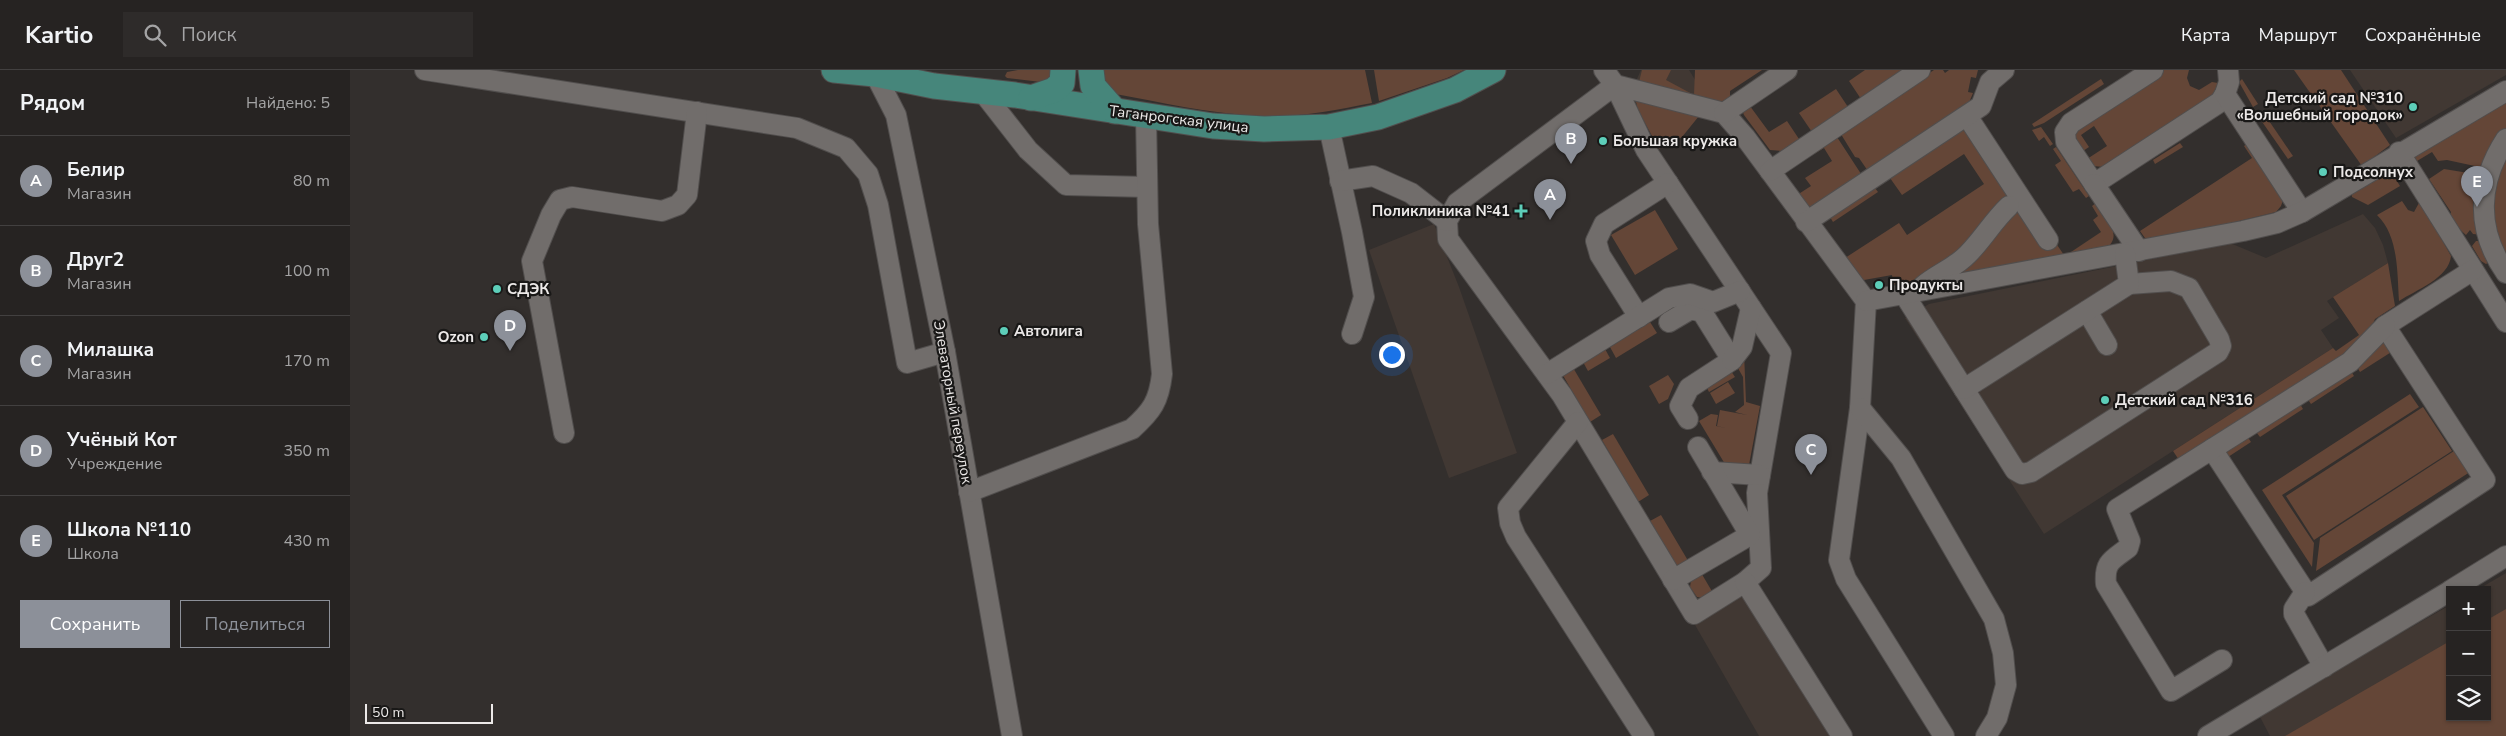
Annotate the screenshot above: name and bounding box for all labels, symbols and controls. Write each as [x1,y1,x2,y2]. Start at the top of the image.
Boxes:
search box [123,12,473,57]
text: Kartio [25,19,93,51]
icon: search [141,21,169,49]
text: Поиск [181,22,237,48]
text: Карта [2181,23,2231,47]
text: Маршрут [2259,23,2337,47]
text: Сохранённые [2365,23,2481,47]
place label: Детский сад №310 «Волшебный городок» [2236,88,2403,125]
text: Рядом [20,89,85,117]
text: Найдено: 5 [246,92,330,114]
street label: Таганрогская улица [1108,101,1250,137]
marker: Детский сад №310 «Волшебный городок» [2407,101,2419,113]
pin: B [1555,123,1587,164]
place label: Большая кружка [1613,131,1737,151]
marker: Большая кружка [1597,135,1609,147]
text: Белир [67,157,125,183]
place label: Подсолнух [2333,162,2414,182]
marker: Подсолнух [2317,166,2329,178]
pin: E [2461,166,2493,207]
text: A [30,170,42,192]
text: 80 m [293,170,330,192]
pin: A [1534,179,1566,220]
text: Магазин [67,183,132,205]
place label: Поликлиника №41 [1372,201,1510,221]
marker: Поликлиника №41 [1514,204,1528,218]
text: Друг2 [67,247,124,273]
text: B [30,260,42,282]
text: 100 m [283,260,330,282]
text: Магазин [67,273,132,295]
place label: Продукты [1889,275,1963,295]
place label: СДЭК [507,279,550,299]
marker: Продукты [1873,279,1885,291]
marker: СДЭК [491,283,503,295]
pin: D [494,310,526,351]
street label: Элеваторный переулок [929,319,977,485]
place label: Автолига [1014,321,1083,341]
marker: Автолига [998,325,1010,337]
place label: Ozon [438,327,474,347]
marker: Ozon [478,331,490,343]
text: Милашка [67,337,154,363]
your location [1379,342,1405,368]
text: C [31,350,41,372]
text: 170 m [283,350,330,372]
text: Магазин [67,363,132,385]
place label: Детский сад №316 [2115,390,2253,410]
marker: Детский сад №316 [2099,394,2111,406]
text: Учёный Кот [67,427,177,453]
pin: C [1795,434,1827,475]
text: D [30,440,42,462]
text: 350 m [283,440,330,462]
text: Учреждение [67,453,162,475]
text: Школа №110 [67,517,191,543]
text: E [31,530,41,552]
text: 430 m [283,530,330,552]
text: Школа [67,543,119,565]
map controls [2446,586,2491,721]
button: + [2446,586,2491,631]
button: Сохранить [20,600,170,648]
button: Поделиться [180,600,330,648]
button: − [2446,631,2491,676]
button: layers [2446,676,2491,721]
scale bar [365,701,492,724]
text: 50 m [372,703,404,722]

